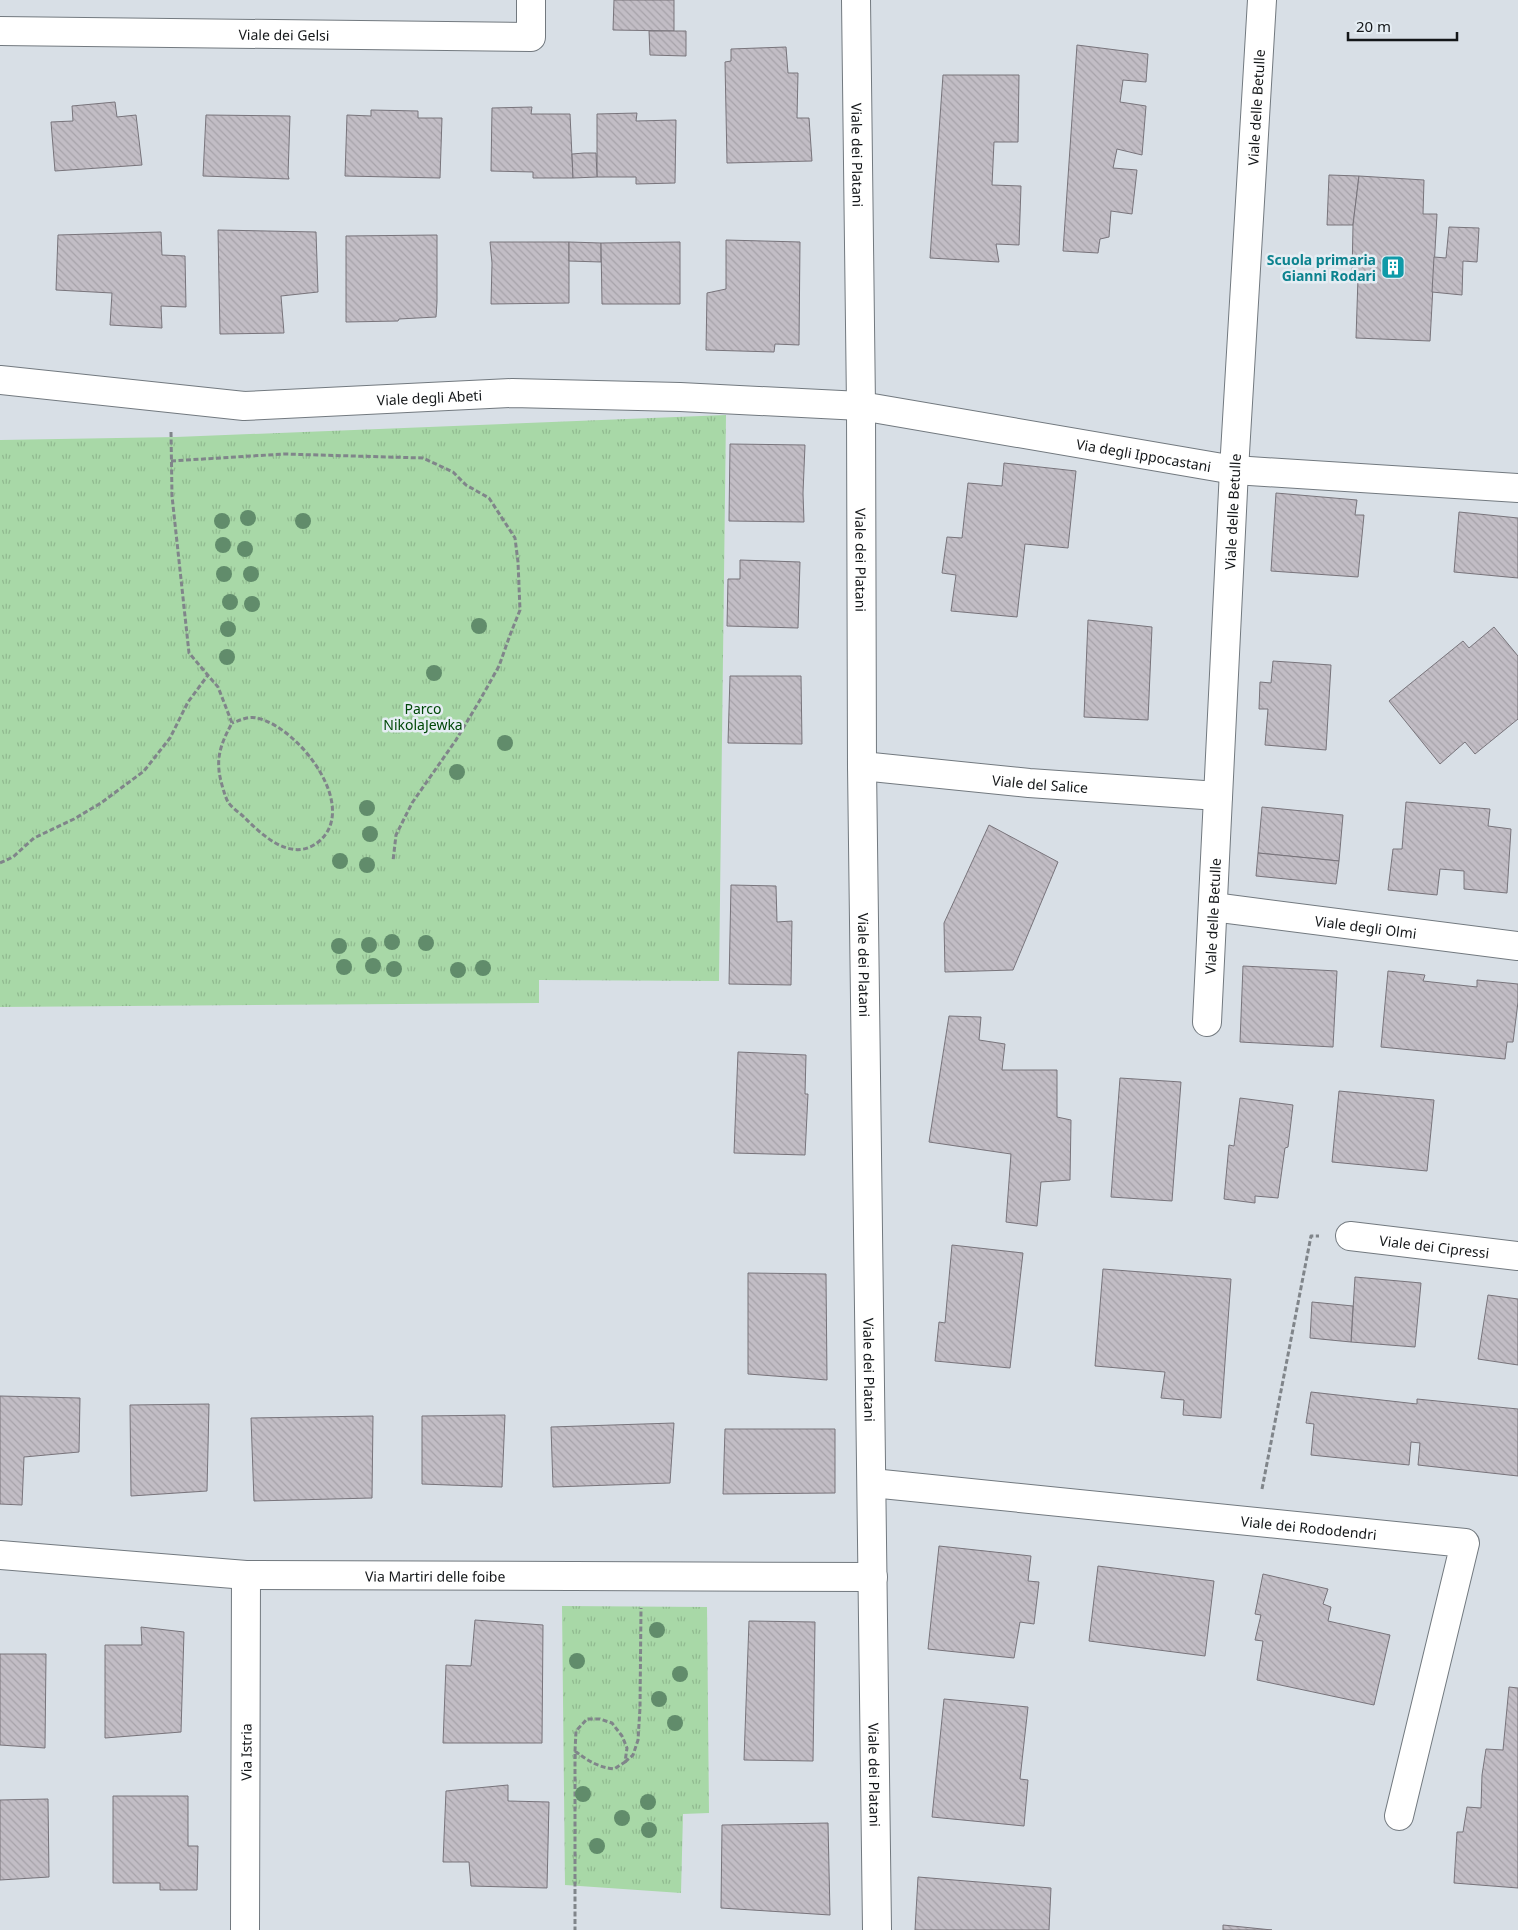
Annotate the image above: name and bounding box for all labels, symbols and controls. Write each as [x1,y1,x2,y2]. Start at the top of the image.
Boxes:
scale bar [1348,10,1457,42]
text: 20 m [1356,16,1391,36]
street label: Viale dei Gelsi [238,24,330,44]
street label: Viale delle Betulle [1243,49,1269,166]
street label: Viale dei Platani [848,103,868,207]
place label: Scuola primaria Gianni Rodari [1267,250,1376,285]
building icon: Scuola primaria Gianni Rodari [1380,254,1406,280]
street label: Viale degli Abeti [376,385,482,409]
street label: Via degli Ippocastani [1075,434,1213,475]
street label: Viale delle Betulle [1220,453,1244,570]
street label: Viale dei Platani [852,508,871,612]
park label: Parco NikolaJewka [383,699,463,734]
street label: Viale del Salice [991,770,1089,797]
street label: Viale delle Betulle [1200,857,1225,975]
street label: Viale degli Olmi [1314,911,1418,942]
street label: Viale dei Platani [854,913,875,1017]
street label: Viale dei Cipressi [1378,1230,1490,1262]
street label: Viale dei Platani [860,1318,880,1422]
street label: Viale dei Rododendri [1240,1511,1378,1544]
street label: Via Martiri delle foibe [365,1566,506,1585]
street label: Via Istria [236,1723,255,1781]
street label: Viale dei Platani [865,1723,885,1827]

